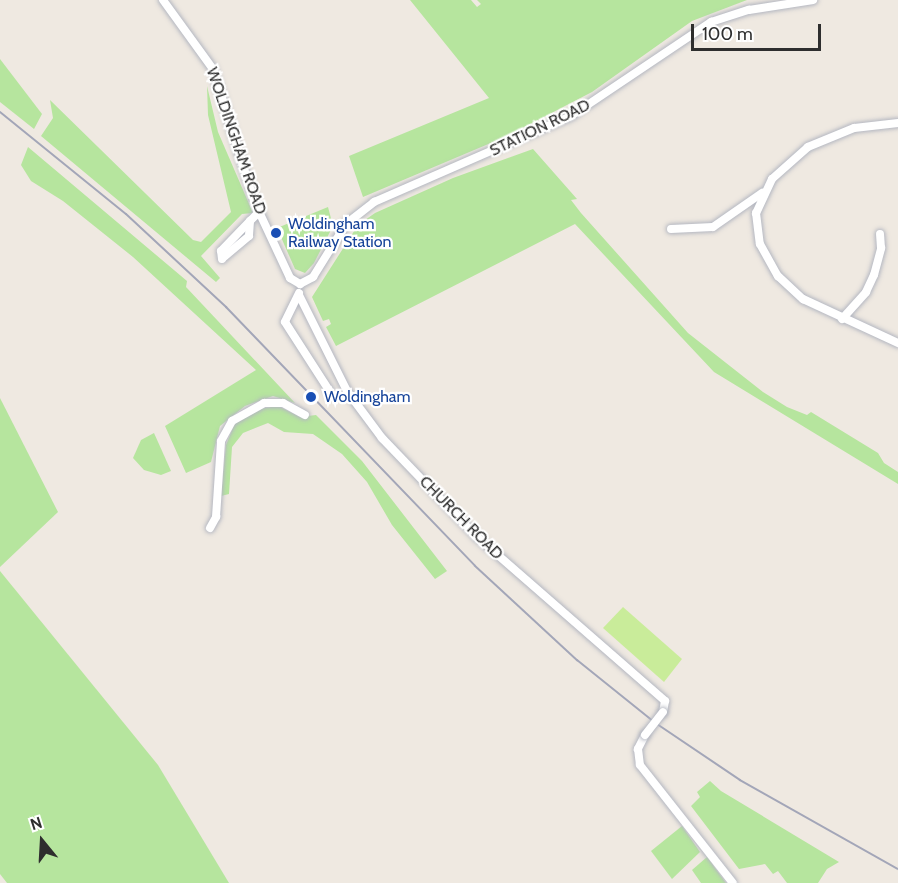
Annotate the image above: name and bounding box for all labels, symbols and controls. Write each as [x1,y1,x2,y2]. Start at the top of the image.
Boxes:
scale bar [694,12,824,50]
text: 100 m [702,23,753,45]
street label: WOLDINGHAM ROAD [202,65,270,217]
street label: STATION ROAD [487,95,593,161]
place label: Woldingham Railway Station [288,214,391,252]
marker: Woldingham Railway Station [269,226,283,240]
place label: Woldingham [324,387,411,407]
marker: Woldingham [302,388,320,406]
street label: CHURCH ROAD [415,472,507,564]
north arrow [12,811,72,871]
text: N [28,813,45,834]

